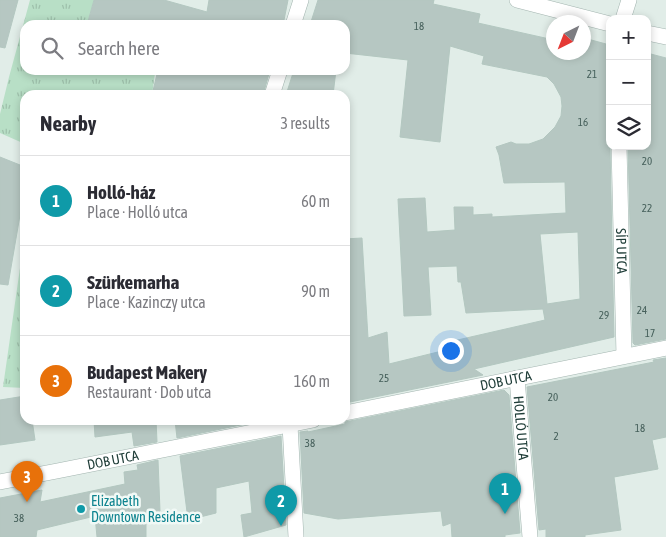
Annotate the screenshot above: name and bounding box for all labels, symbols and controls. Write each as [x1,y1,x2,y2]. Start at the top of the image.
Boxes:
north arrow [546,15,591,60]
map controls [606,15,651,150]
button: + [606,15,651,60]
search box [20,20,350,75]
house number: 18 [414,20,424,32]
icon: search [38,34,66,62]
text: Search here [78,37,160,59]
button: − [606,60,651,105]
house number: 21 [587,68,597,80]
button: layers [606,105,651,150]
text: Nearby [40,111,96,135]
text: 3 results [280,114,330,132]
house number: 16 [578,116,588,128]
house number: 20 [642,155,652,167]
text: Holló-ház [87,181,155,203]
text: 1 [52,192,60,210]
text: 60 m [301,192,330,210]
house number: 22 [642,202,652,214]
text: Place · Holló utca [87,203,188,221]
street label: SÍP UTCA [613,228,630,274]
text: Szürkemarha [87,271,179,293]
text: 2 [52,282,60,300]
text: 90 m [301,282,330,300]
text: Place · Kazinczy utca [87,293,206,311]
house number: 24 [637,304,647,316]
house number: 29 [599,309,609,321]
house number: 17 [645,327,655,339]
your location [438,338,464,364]
text: Budapest Makery [87,361,207,383]
street label: DOB UTCA [479,367,533,393]
text: 3 [52,372,60,390]
text: 160 m [294,372,330,390]
house number: 25 [379,372,389,384]
text: Restaurant · Dob utca [87,383,212,401]
house number: 20 [548,391,558,403]
street label: HOLLÓ UTCA [510,395,532,461]
house number: 18 [635,422,645,434]
house number: 2 [553,430,559,442]
house number: 38 [305,437,315,449]
street label: DOB UTCA [86,447,140,473]
pin: 3 [11,461,43,502]
pin: 1 [489,473,521,514]
pin: 2 [265,485,297,526]
place label: Elizabeth Downtown Residence [91,493,201,525]
marker: Elizabeth Downtown Residence [75,503,87,515]
house number: 38 [14,512,24,524]

